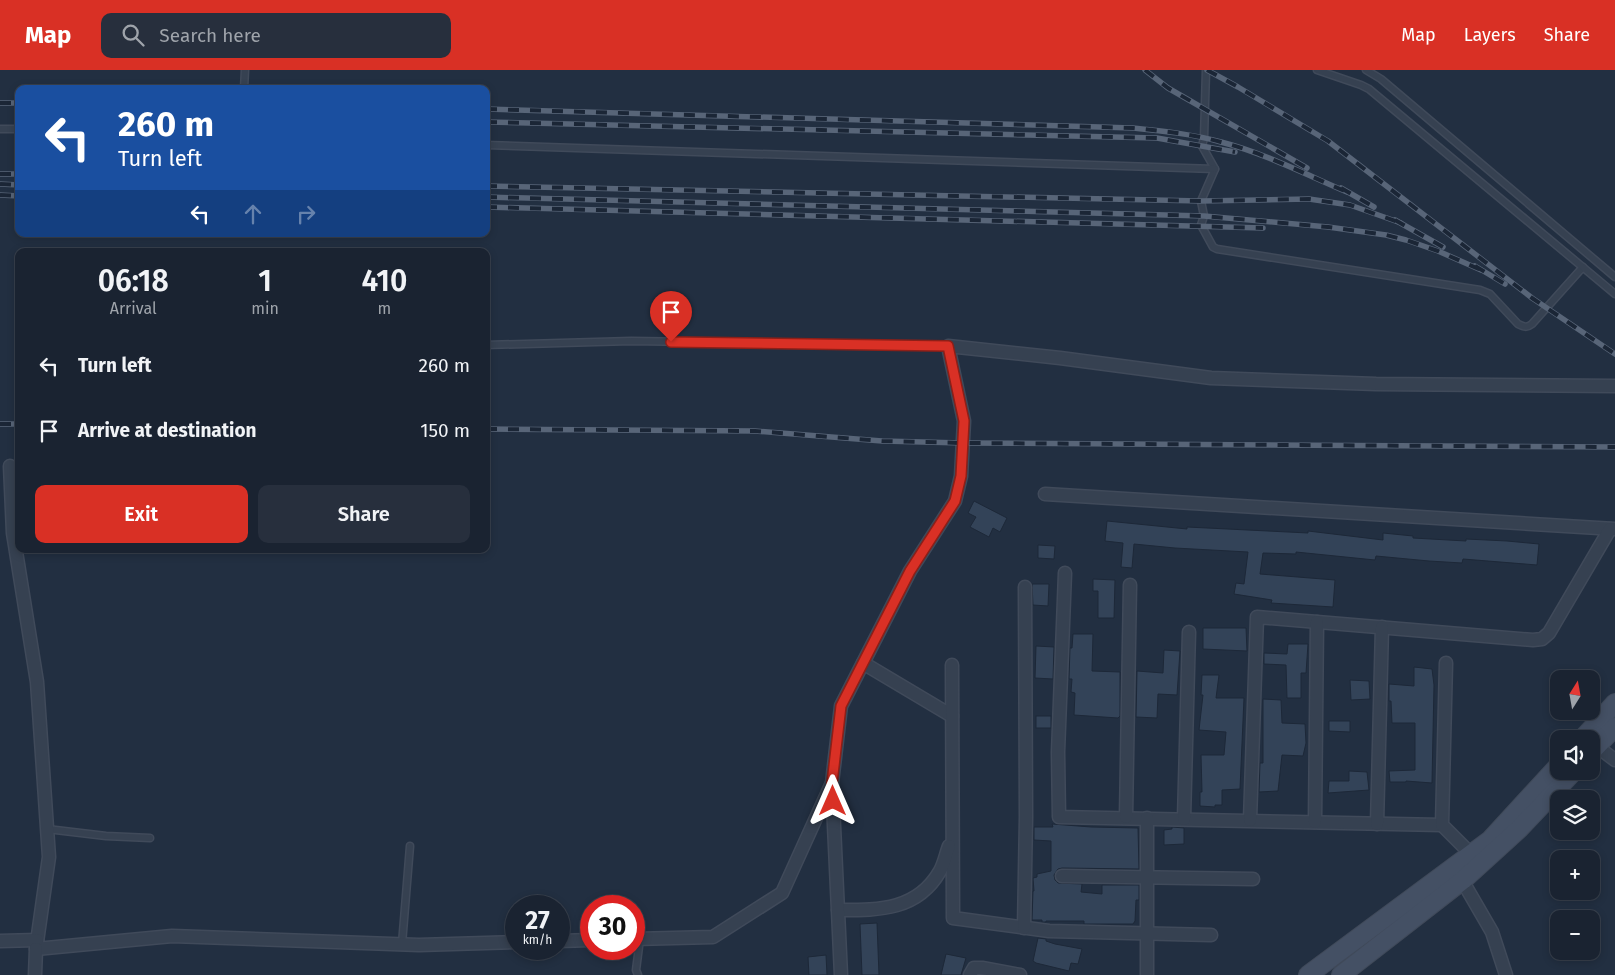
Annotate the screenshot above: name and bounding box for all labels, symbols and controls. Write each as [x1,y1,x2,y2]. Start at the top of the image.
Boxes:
search box [101,13,451,58]
text: Map [25,21,71,49]
icon: search [119,21,147,49]
text: Search here [159,24,261,47]
text: Map [1401,24,1436,46]
text: Layers [1464,24,1516,46]
text: Share [1544,24,1590,46]
text: 260 m [118,103,214,145]
icon: left [35,105,100,170]
text: Turn left [118,145,202,172]
icon: left [186,200,214,228]
icon: ahead [239,200,267,228]
icon: right [292,200,320,228]
text: 06:18 [98,263,169,299]
text: 1 [258,263,272,299]
text: 410 [362,263,407,299]
pin [650,291,692,342]
icon: arrive [657,298,685,326]
text: Arrival [110,299,157,318]
text: min [251,299,279,318]
text: m [378,299,391,318]
icon: left [35,352,63,380]
text: Turn left [78,354,152,377]
text: 260 m [419,354,470,377]
icon: arrive [35,417,63,445]
text: Arrive at destination [78,419,257,442]
text: 150 m [420,419,470,442]
button: Exit [35,485,248,543]
button: Share [258,485,470,543]
north arrow [1550,670,1600,720]
map controls [1550,670,1600,960]
button: sound [1550,730,1600,780]
position arrow [806,774,858,826]
button: layers [1550,790,1600,840]
button: + [1550,850,1600,900]
speed limit sign: 30 [580,895,645,960]
text: 27 [525,906,550,936]
button: − [1550,910,1600,960]
text: km/h [523,933,552,947]

